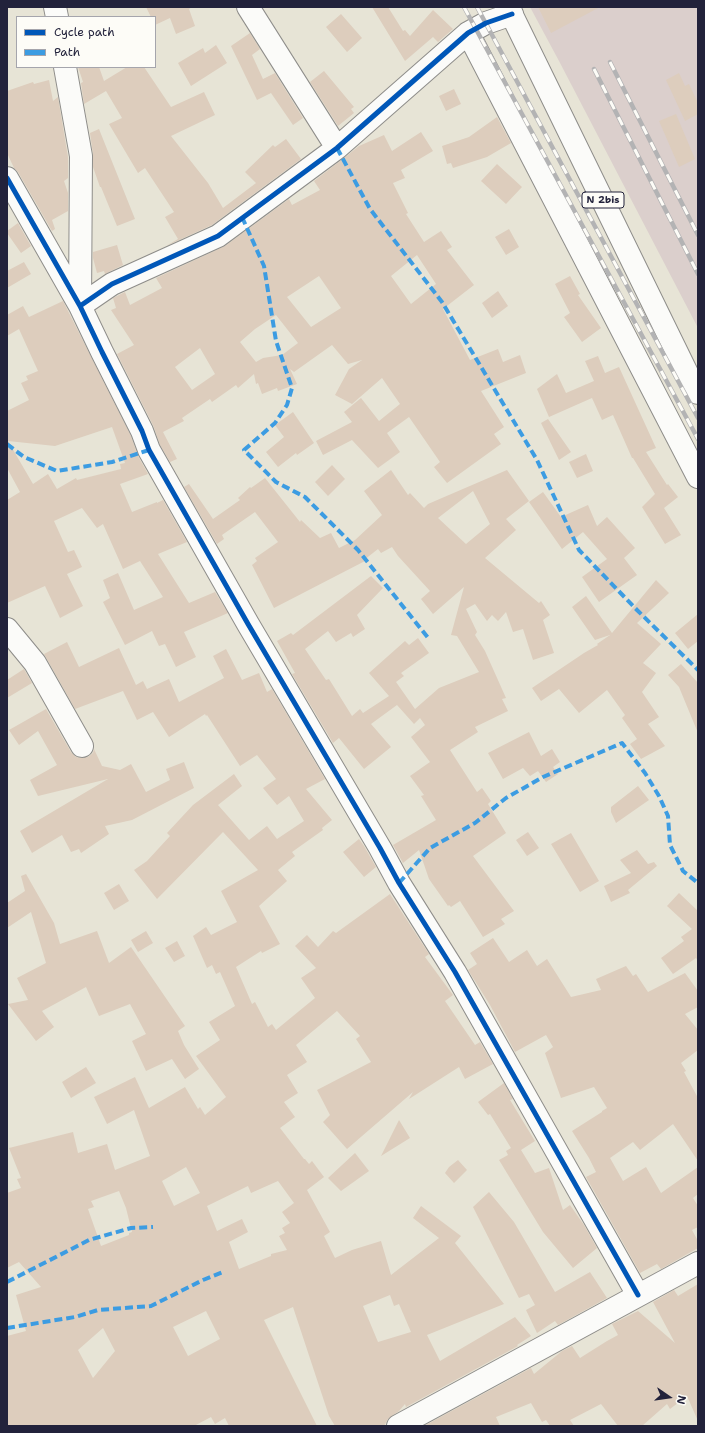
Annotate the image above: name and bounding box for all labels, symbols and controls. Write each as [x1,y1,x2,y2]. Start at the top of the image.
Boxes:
legend [16,16,156,68]
text: Cycle path [54,24,115,40]
text: Path [54,44,80,60]
road number: N 2bis [582,192,624,208]
north arrow [649,1377,689,1417]
text: N [673,1394,689,1406]

